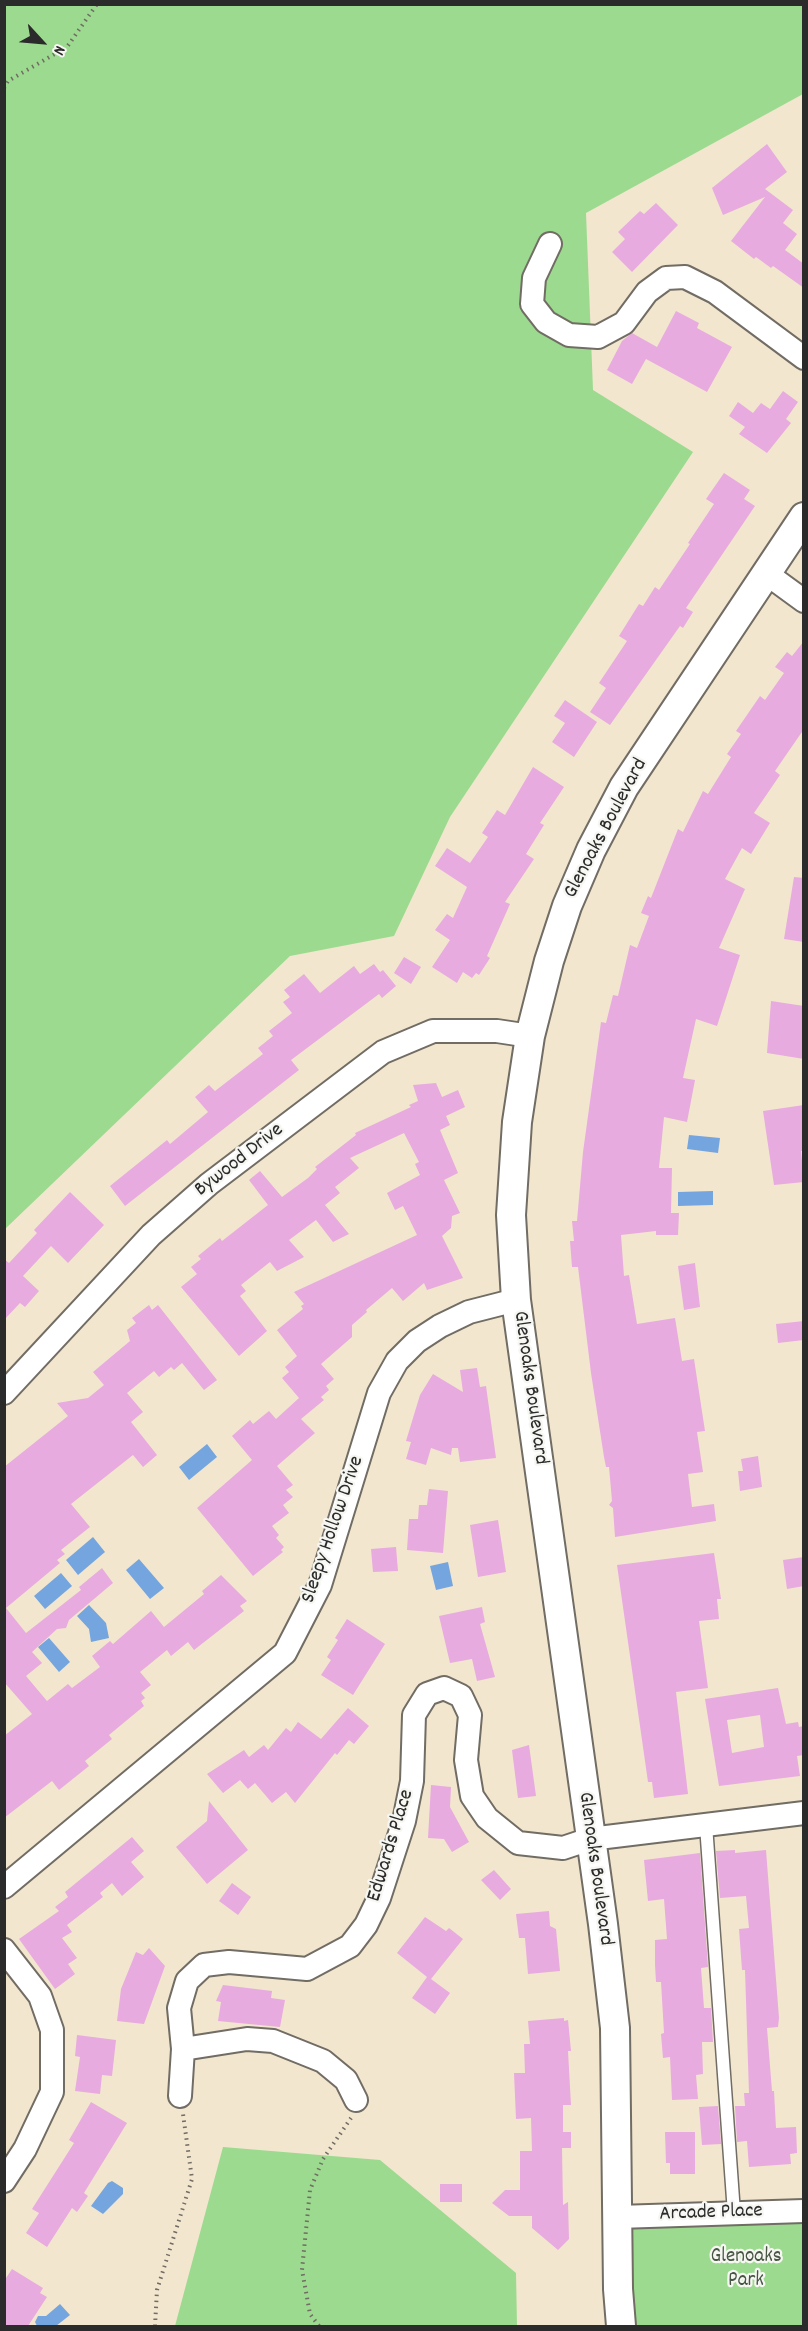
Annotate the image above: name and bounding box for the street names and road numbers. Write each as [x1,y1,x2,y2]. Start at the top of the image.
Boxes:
street label: Glenoaks Boulevard [560,755,654,903]
street label: Bywood Drive [191,1119,289,1203]
street label: Glenoaks Boulevard [506,1310,552,1466]
street label: Sleepy Hollow Drive [297,1453,371,1607]
street label: Edwards Place [363,1787,421,1905]
street label: Glenoaks Boulevard [571,1791,617,1947]
street label: Arcade Place [659,2200,763,2228]

